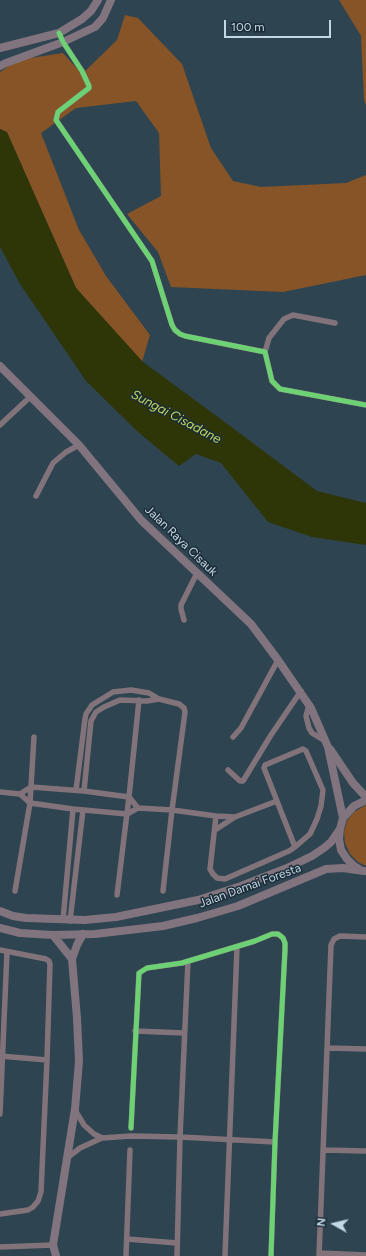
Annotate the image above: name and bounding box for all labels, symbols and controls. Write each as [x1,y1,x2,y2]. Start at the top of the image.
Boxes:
scale bar [226,12,333,38]
text: 100 m [231,20,265,34]
water label: Sungai Cisadane [128,387,224,447]
street label: Jalan Raya Cisauk [142,503,220,579]
street label: Jalan Damai Foresta [197,861,303,911]
north arrow [314,1204,354,1244]
text: N [315,1217,329,1227]

